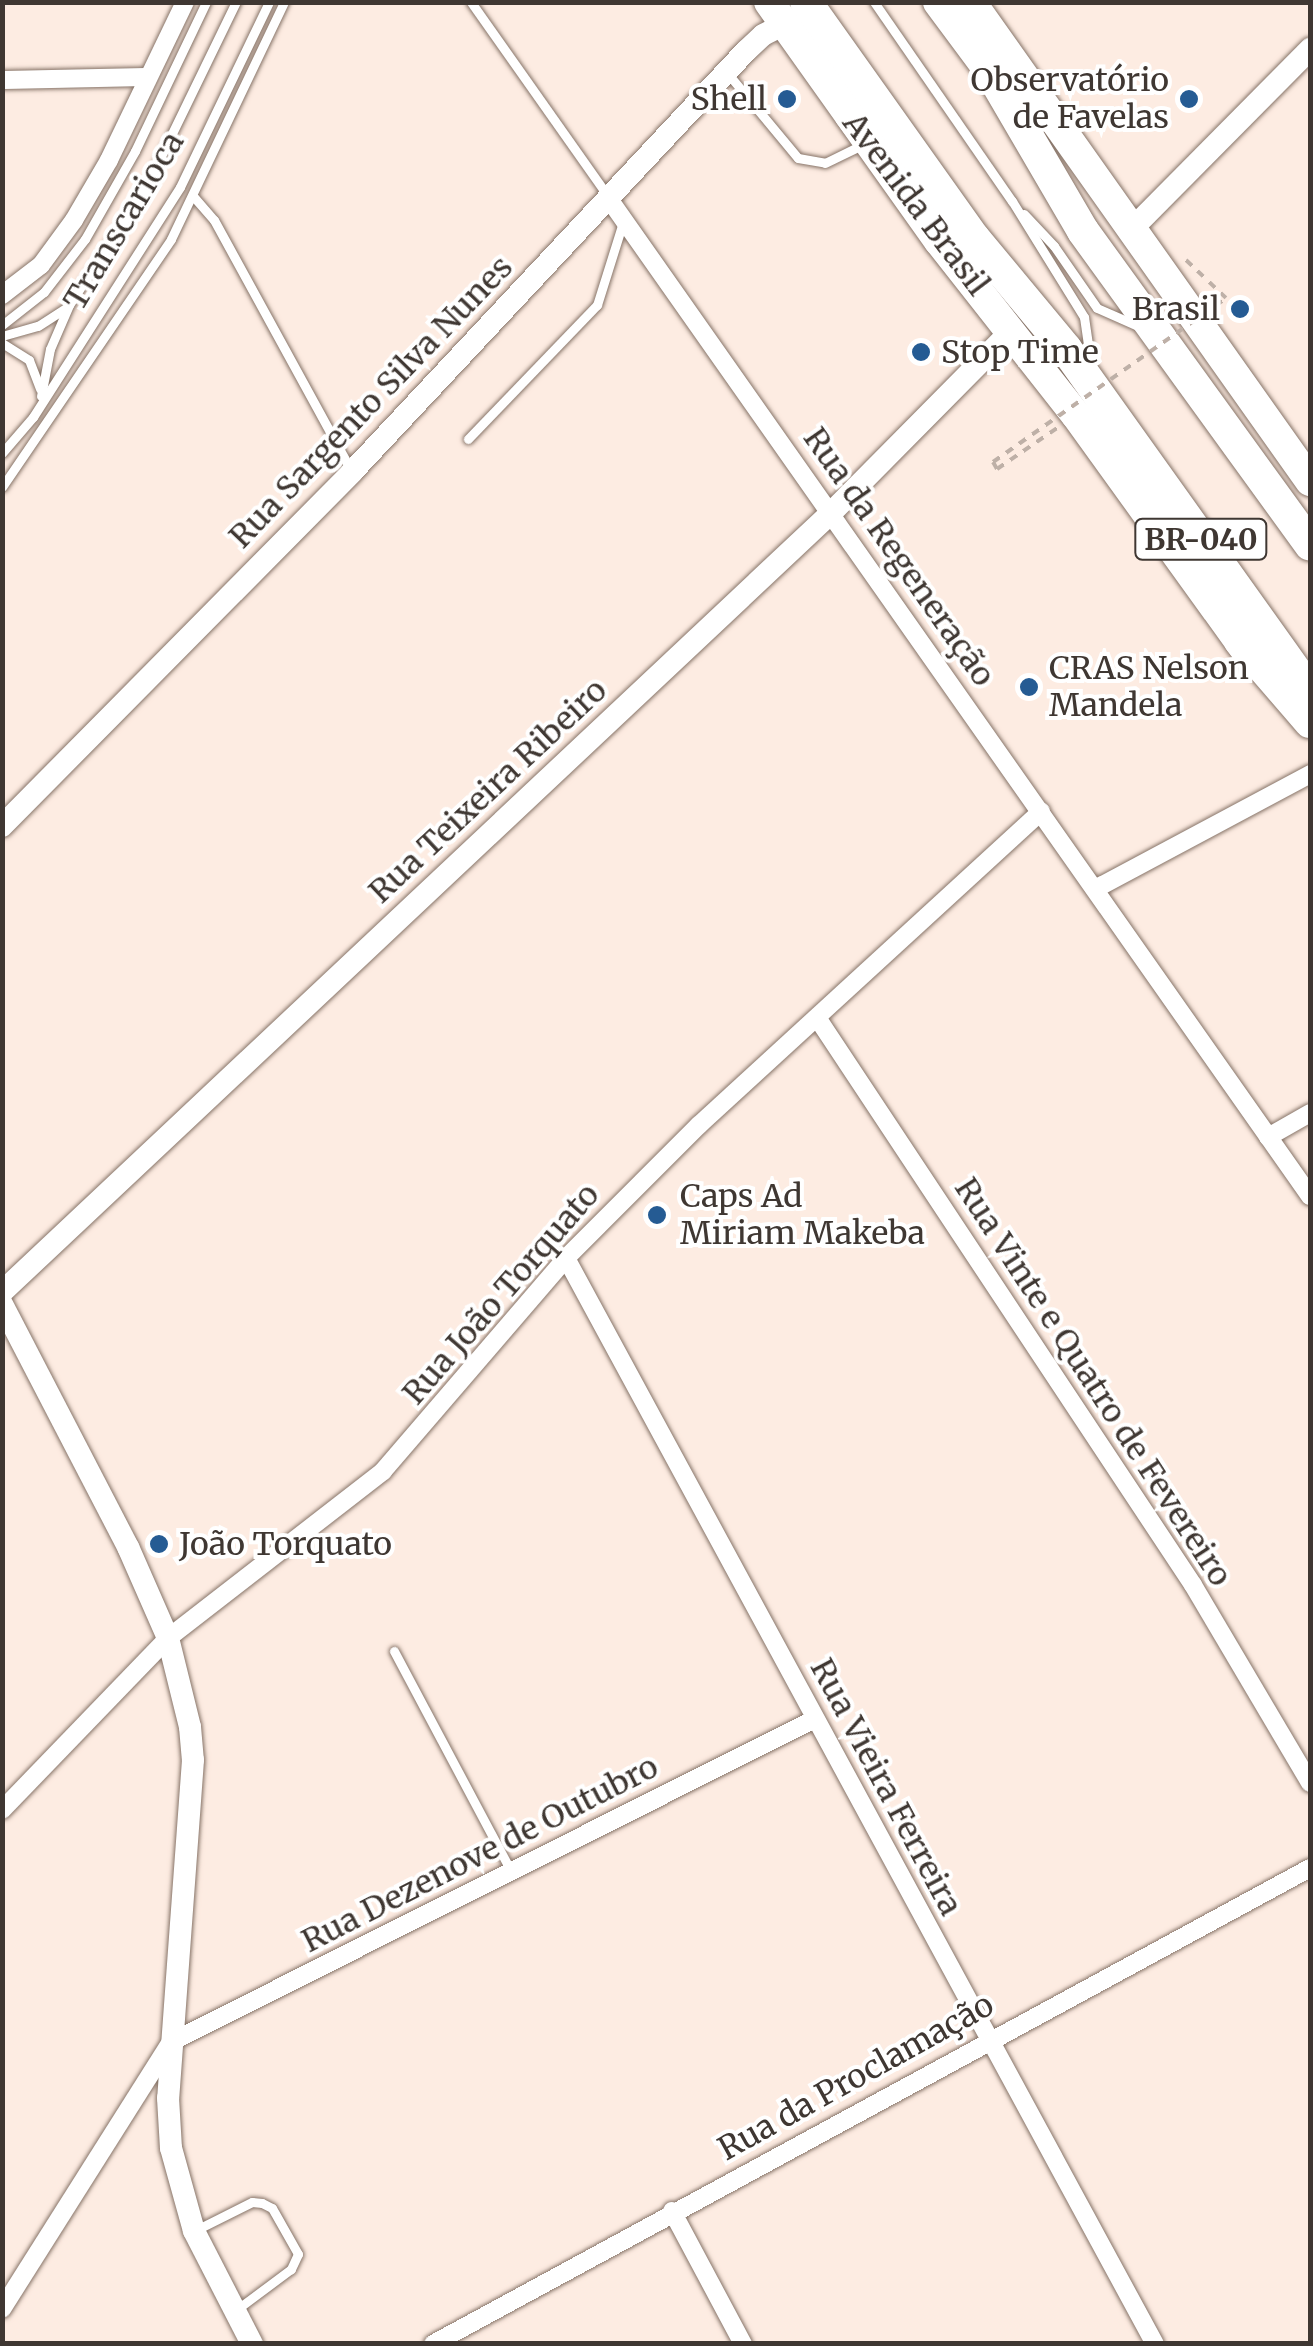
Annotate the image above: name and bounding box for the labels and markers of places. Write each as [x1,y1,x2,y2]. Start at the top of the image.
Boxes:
place label: Observatório de Favelas [970,62,1169,137]
place label: Shell [691,80,767,118]
marker: Shell [776,88,798,110]
marker: Observatório de Favelas [1178,88,1200,110]
place label: Brasil [1132,290,1220,328]
marker: Brasil [1229,298,1251,320]
place label: Stop Time [941,333,1099,371]
marker: Stop Time [910,341,932,363]
place label: CRAS Nelson Mandela [1049,650,1249,725]
marker: CRAS Nelson Mandela [1018,676,1040,698]
place label: Caps Ad Miriam Makeba [680,1178,925,1253]
marker: Caps Ad Miriam Makeba [644,1202,670,1228]
place label: João Torquato [179,1525,392,1563]
marker: João Torquato [148,1533,170,1555]

